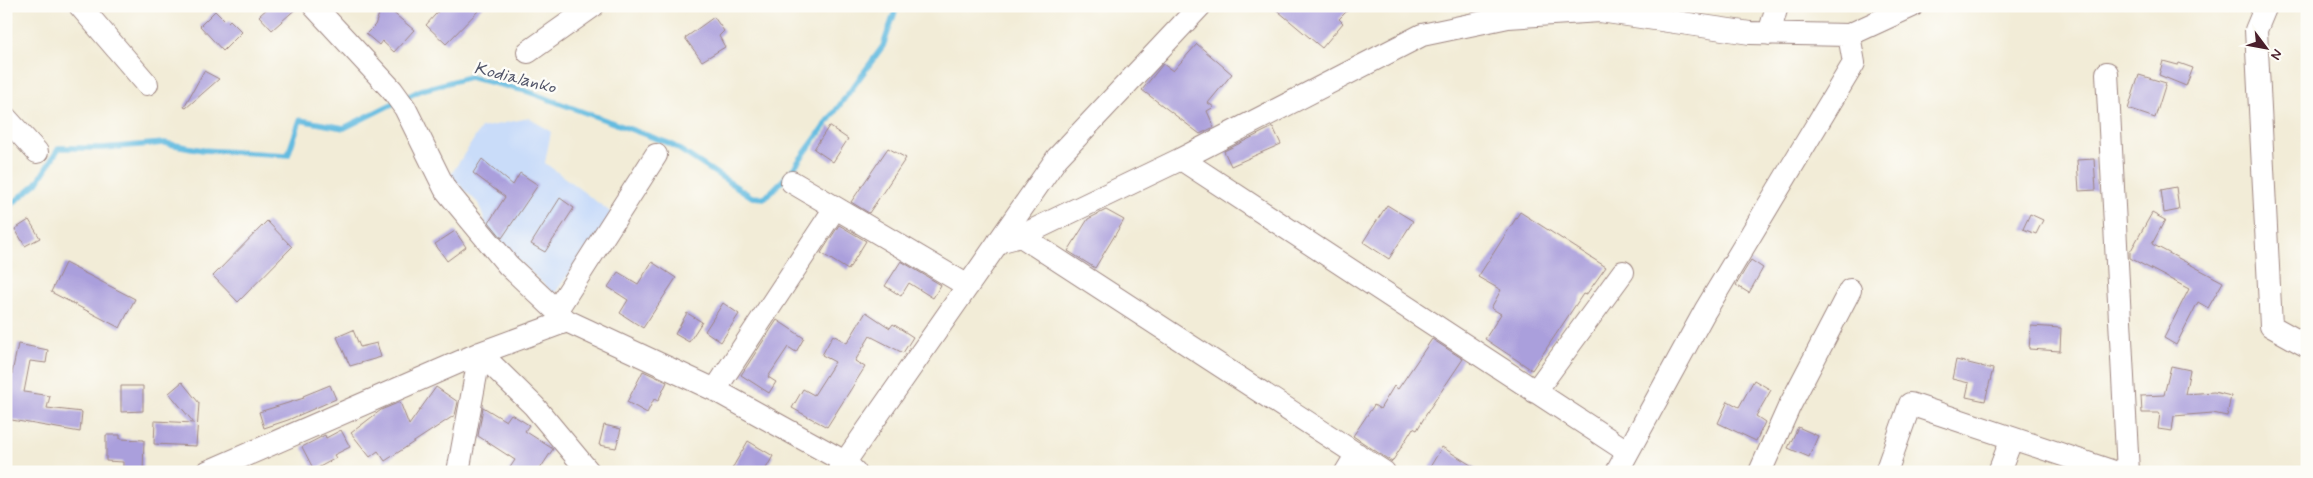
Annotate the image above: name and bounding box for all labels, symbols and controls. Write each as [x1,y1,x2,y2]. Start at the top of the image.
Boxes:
north arrow [2240,22,2290,72]
text: N [2266,46,2286,63]
water label: Kodialanko [471,56,559,100]

